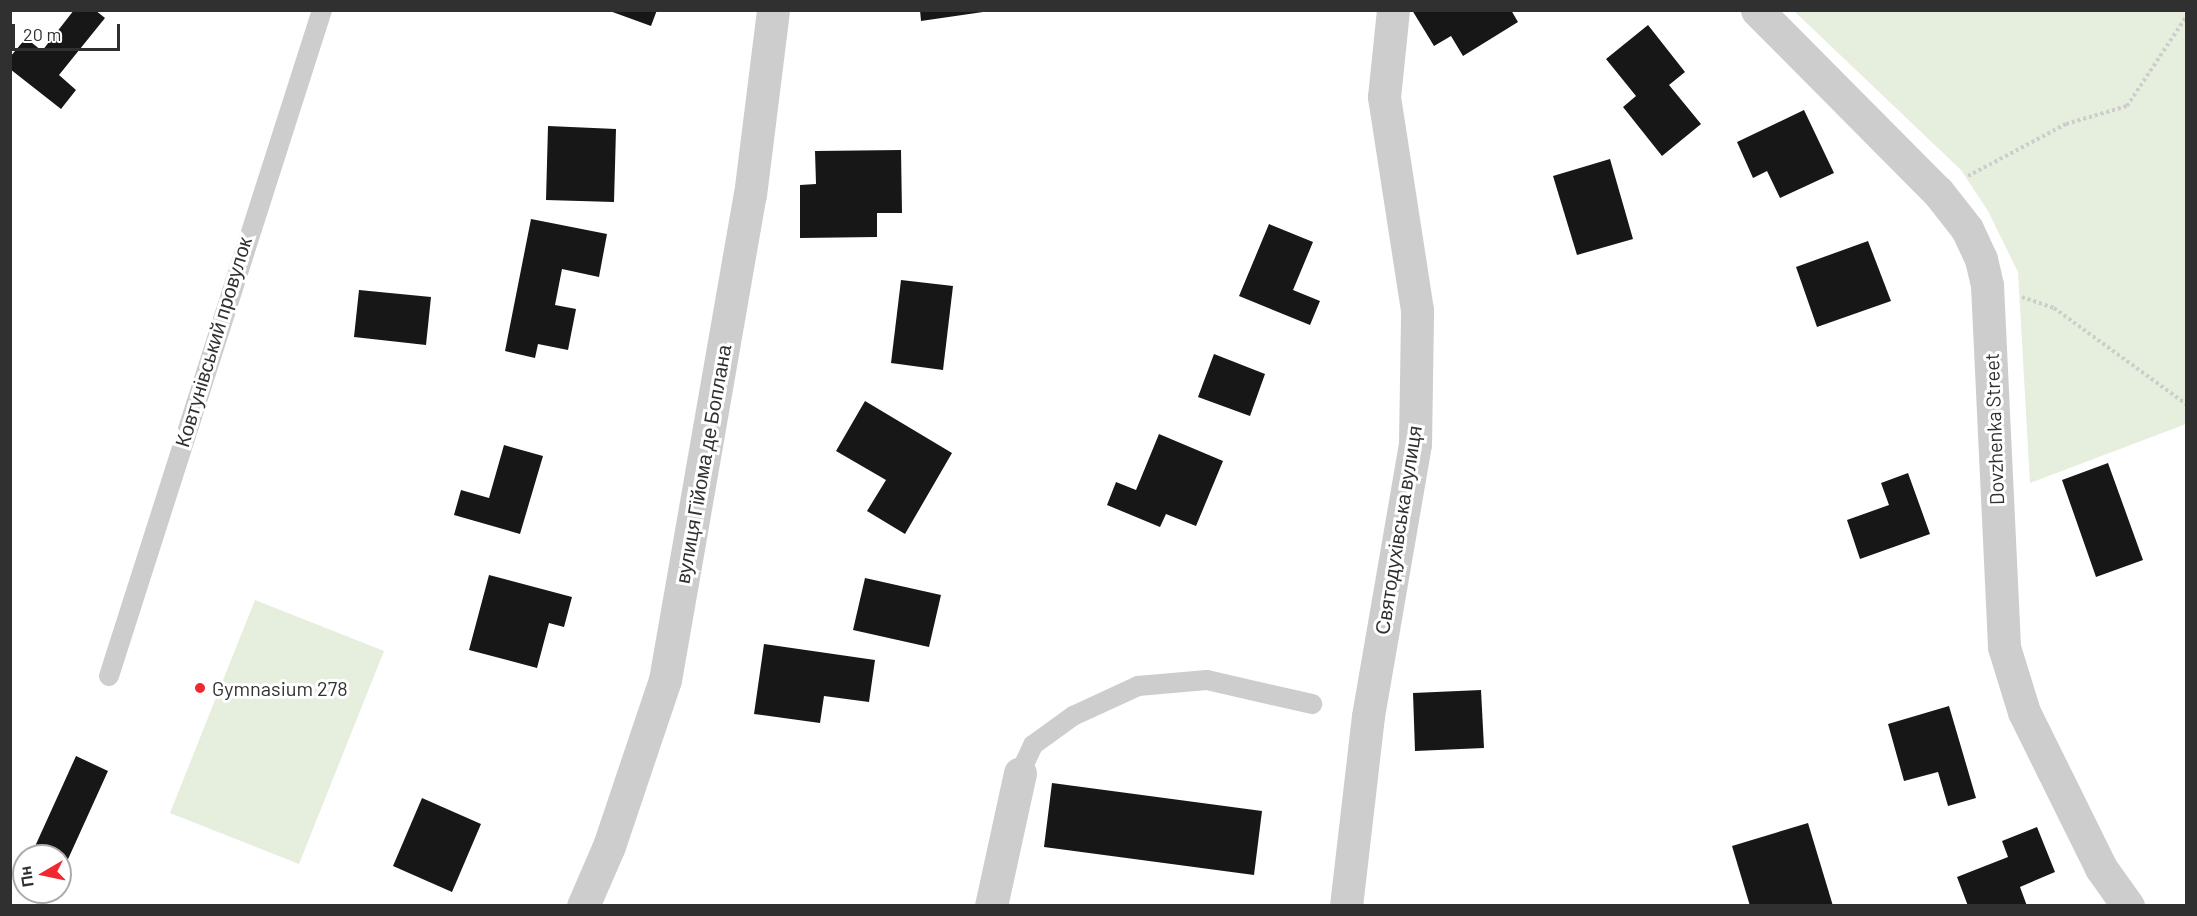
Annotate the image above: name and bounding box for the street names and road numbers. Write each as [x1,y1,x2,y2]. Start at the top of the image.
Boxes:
street label: Ковтунівський провулок [170,234,256,450]
street label: вулиця Гійома де Боплана [670,343,736,585]
street label: Dovzhenka Street [1979,353,2009,505]
street label: Святодухівська вулиця [1370,424,1426,636]

